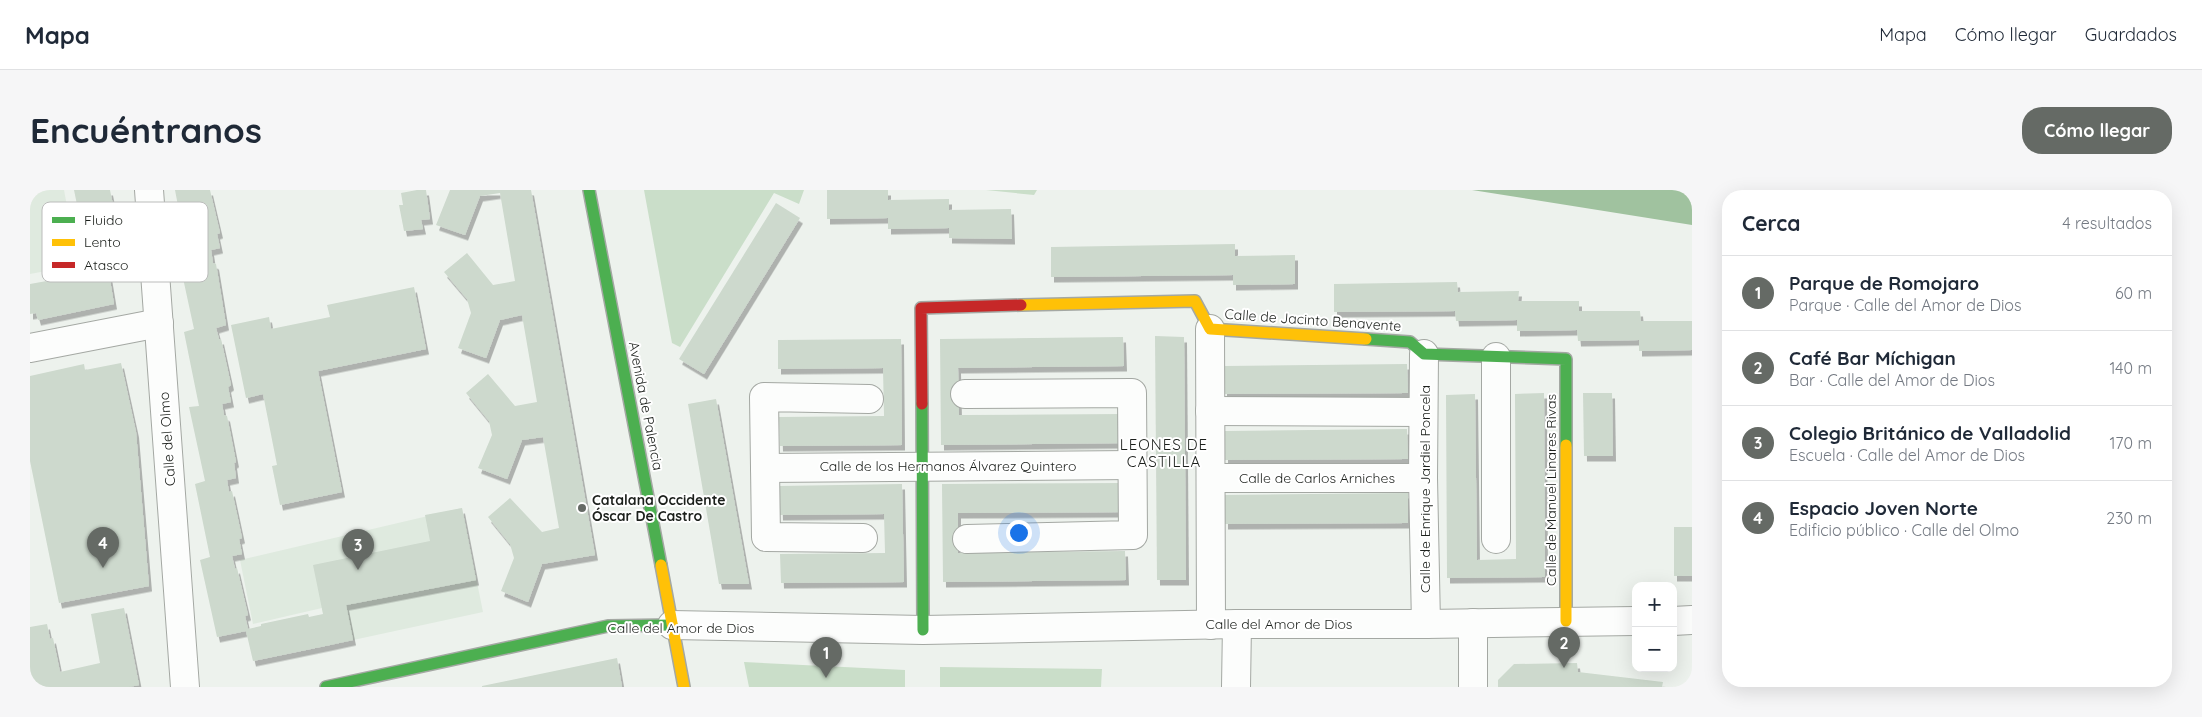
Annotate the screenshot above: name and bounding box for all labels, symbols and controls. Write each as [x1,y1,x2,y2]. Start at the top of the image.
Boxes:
text: Mapa [25,20,90,50]
text: Mapa [1879,23,1927,46]
text: Cómo llegar [1955,23,2057,46]
text: Guardados [2085,23,2177,46]
button: Cómo llegar [2022,107,2172,154]
text: Encuéntranos [30,108,262,152]
legend [42,202,208,282]
text: Cerca [1742,210,1800,236]
text: Fluido [84,211,123,229]
text: 4 resultados [2062,213,2152,233]
text: Lento [84,233,121,251]
text: Atasco [84,256,129,274]
text: Parque de Romojaro [1789,271,1979,295]
text: 1 [1755,283,1761,303]
text: 60 m [2115,283,2152,303]
text: Parque · Calle del Amor de Dios [1789,295,2022,315]
street label: Calle de Jacinto Benavente [1224,305,1402,335]
street label: Avenida de Palencia [625,340,667,472]
text: Café Bar Míchigan [1789,346,1956,370]
text: 2 [1753,358,1763,378]
text: 140 m [2109,358,2152,378]
text: Bar · Calle del Amor de Dios [1789,370,1995,390]
street label: Calle de Enrique Jardiel Poncela [1416,385,1434,593]
street label: Calle del Olmo [155,391,179,487]
street label: Calle de Manuel Linares Rivas [1542,394,1560,586]
text: Colegio Británico de Valladolid [1789,421,2071,445]
text: 3 [1754,433,1762,453]
text: 170 m [2109,433,2152,453]
district label: LEONES DE CASTILLA [1120,435,1208,471]
text: Escuela · Calle del Amor de Dios [1789,445,2025,465]
street label: Calle de los Hermanos Álvarez Quintero [820,457,1076,475]
street label: Calle de Carlos Arniches [1239,469,1395,487]
place label: Catalana Occidente Óscar De Castro [592,491,726,525]
text: Espacio Joven Norte [1789,496,1978,520]
marker: Catalana Occidente Óscar De Castro [576,502,588,514]
text: 4 [1753,508,1763,528]
text: 230 m [2106,508,2152,528]
your location [1006,520,1032,546]
text: Edificio público · Calle del Olmo [1789,520,2019,540]
pin: 4 [87,527,119,568]
pin: 3 [342,529,374,570]
map controls [1632,582,1677,672]
button: + [1632,582,1677,627]
street label: Calle del Amor de Dios [1206,615,1352,633]
street label: Calle del Amor de Dios [608,619,754,637]
pin: 2 [1548,627,1580,668]
button: − [1632,627,1677,672]
pin: 1 [810,637,842,678]

